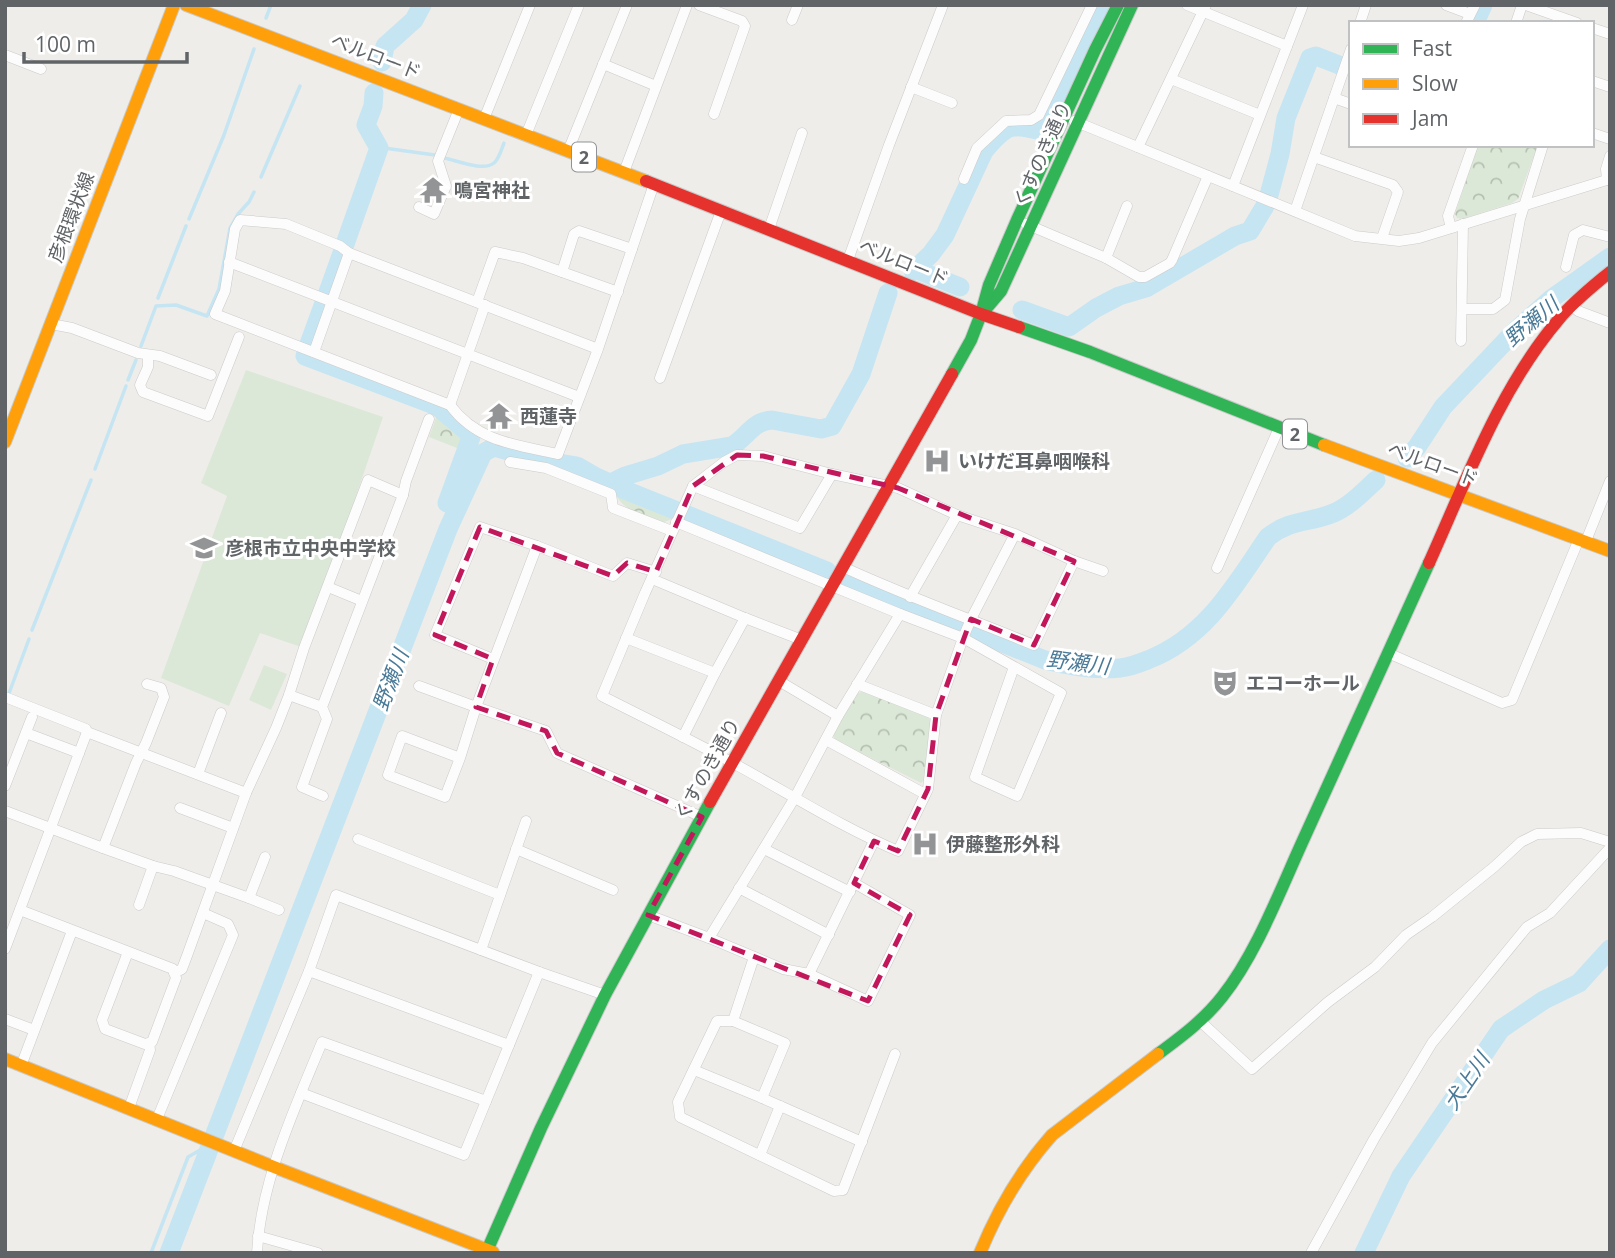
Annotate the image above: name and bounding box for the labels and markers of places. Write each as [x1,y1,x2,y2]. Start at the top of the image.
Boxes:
temple icon: 鳴宮神社 [418,175,448,205]
place label: 鳴宮神社 [454,177,530,203]
temple icon: 西蓮寺 [484,401,514,431]
place label: 西蓮寺 [520,403,577,429]
hospital icon: いけだ耳鼻咽喉科 [922,446,952,476]
place label: いけだ耳鼻咽喉科 [958,448,1110,474]
school or university icon: 彦根市立中央中学校 [189,533,219,563]
place label: 彦根市立中央中学校 [225,535,396,561]
theatre icon: エコーホール [1210,668,1240,698]
place label: エコーホール [1246,670,1360,696]
hospital icon: 伊藤整形外科 [910,829,940,859]
place label: 伊藤整形外科 [946,831,1060,857]

